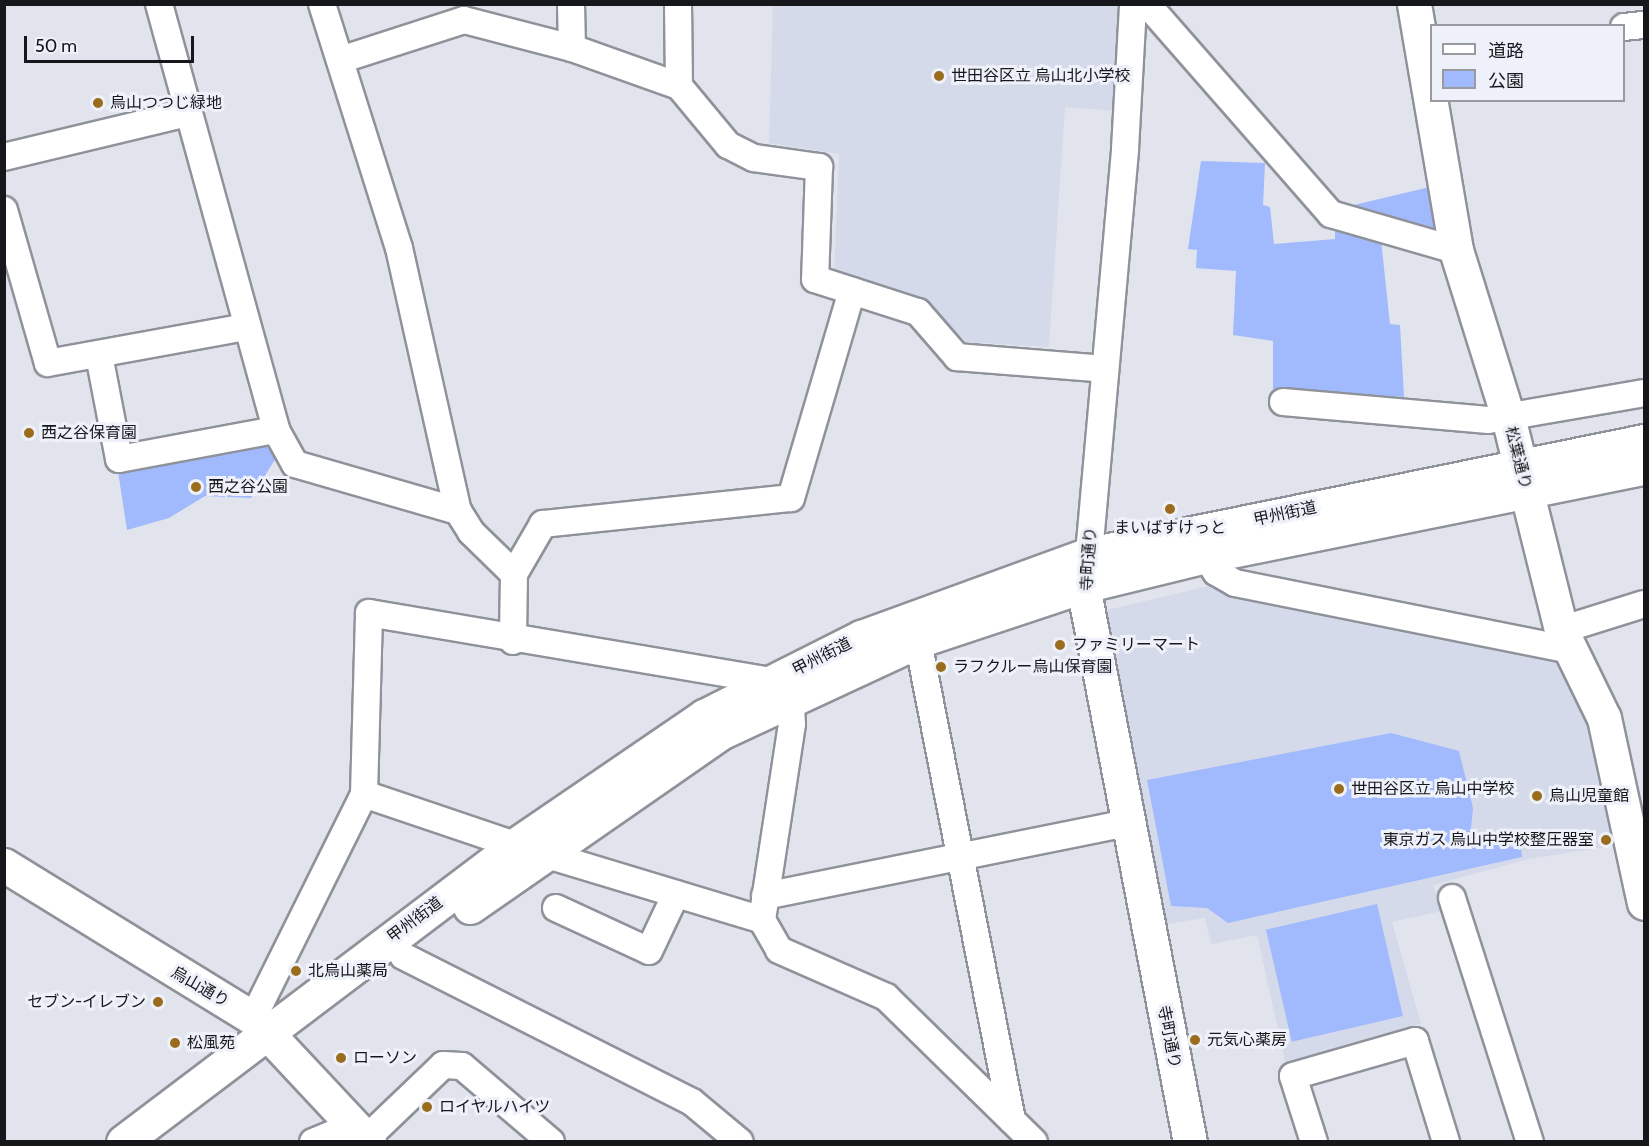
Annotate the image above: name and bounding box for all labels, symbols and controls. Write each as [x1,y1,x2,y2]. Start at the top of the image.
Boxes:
scale bar [27,24,196,62]
legend [1430,24,1625,102]
text: 50 m [35,35,77,57]
text: 道路 [1488,40,1524,62]
place label: 世田谷区立 烏山北小学校 [951,66,1131,86]
marker: 世田谷区立 烏山北小学校 [932,69,946,83]
text: 公園 [1488,70,1524,92]
place label: 烏山つつじ緑地 [110,93,222,113]
marker: 烏山つつじ緑地 [91,96,105,110]
place label: 西之谷保育園 [41,423,137,443]
street label: 松葉通り [1501,425,1535,491]
marker: 西之谷保育園 [22,426,36,440]
place label: 西之谷公園 [208,477,288,497]
marker: 西之谷公園 [189,480,203,494]
street label: 甲州街道 [1252,498,1318,530]
marker: まいばすけっと [1163,502,1177,516]
place label: まいばすけっと [1114,518,1226,538]
street label: 寺町通り [1077,526,1101,592]
street label: 甲州街道 [789,634,855,680]
place label: ファミリーマート [1072,635,1200,655]
marker: ファミリーマート [1053,638,1067,652]
place label: ラフクルー烏山保育園 [953,657,1113,677]
marker: ラフクルー烏山保育園 [934,660,948,674]
place label: 世田谷区立 烏山中学校 [1351,779,1515,799]
marker: 世田谷区立 烏山中学校 [1332,782,1346,796]
place label: 烏山児童館 [1549,786,1629,806]
marker: 烏山児童館 [1530,789,1544,803]
place label: 東京ガス 烏山中学校整圧器室 [1382,830,1594,850]
marker: 東京ガス 烏山中学校整圧器室 [1599,833,1613,847]
street label: 甲州街道 [384,893,446,947]
place label: 北烏山薬局 [308,961,388,981]
street label: 烏山通り [167,963,233,1011]
marker: 北烏山薬局 [289,964,303,978]
place label: セブン-イレブン [27,992,146,1012]
marker: セブン-イレブン [151,995,165,1009]
street label: 寺町通り [1153,1004,1185,1070]
place label: 元気心薬房 [1207,1030,1287,1050]
place label: 松風苑 [187,1033,235,1053]
marker: 元気心薬房 [1188,1033,1202,1047]
marker: 松風苑 [168,1036,182,1050]
place label: ローソン [353,1048,417,1068]
marker: ローソン [334,1051,348,1065]
place label: ロイヤルハイツ [439,1097,551,1117]
marker: ロイヤルハイツ [420,1100,434,1114]

